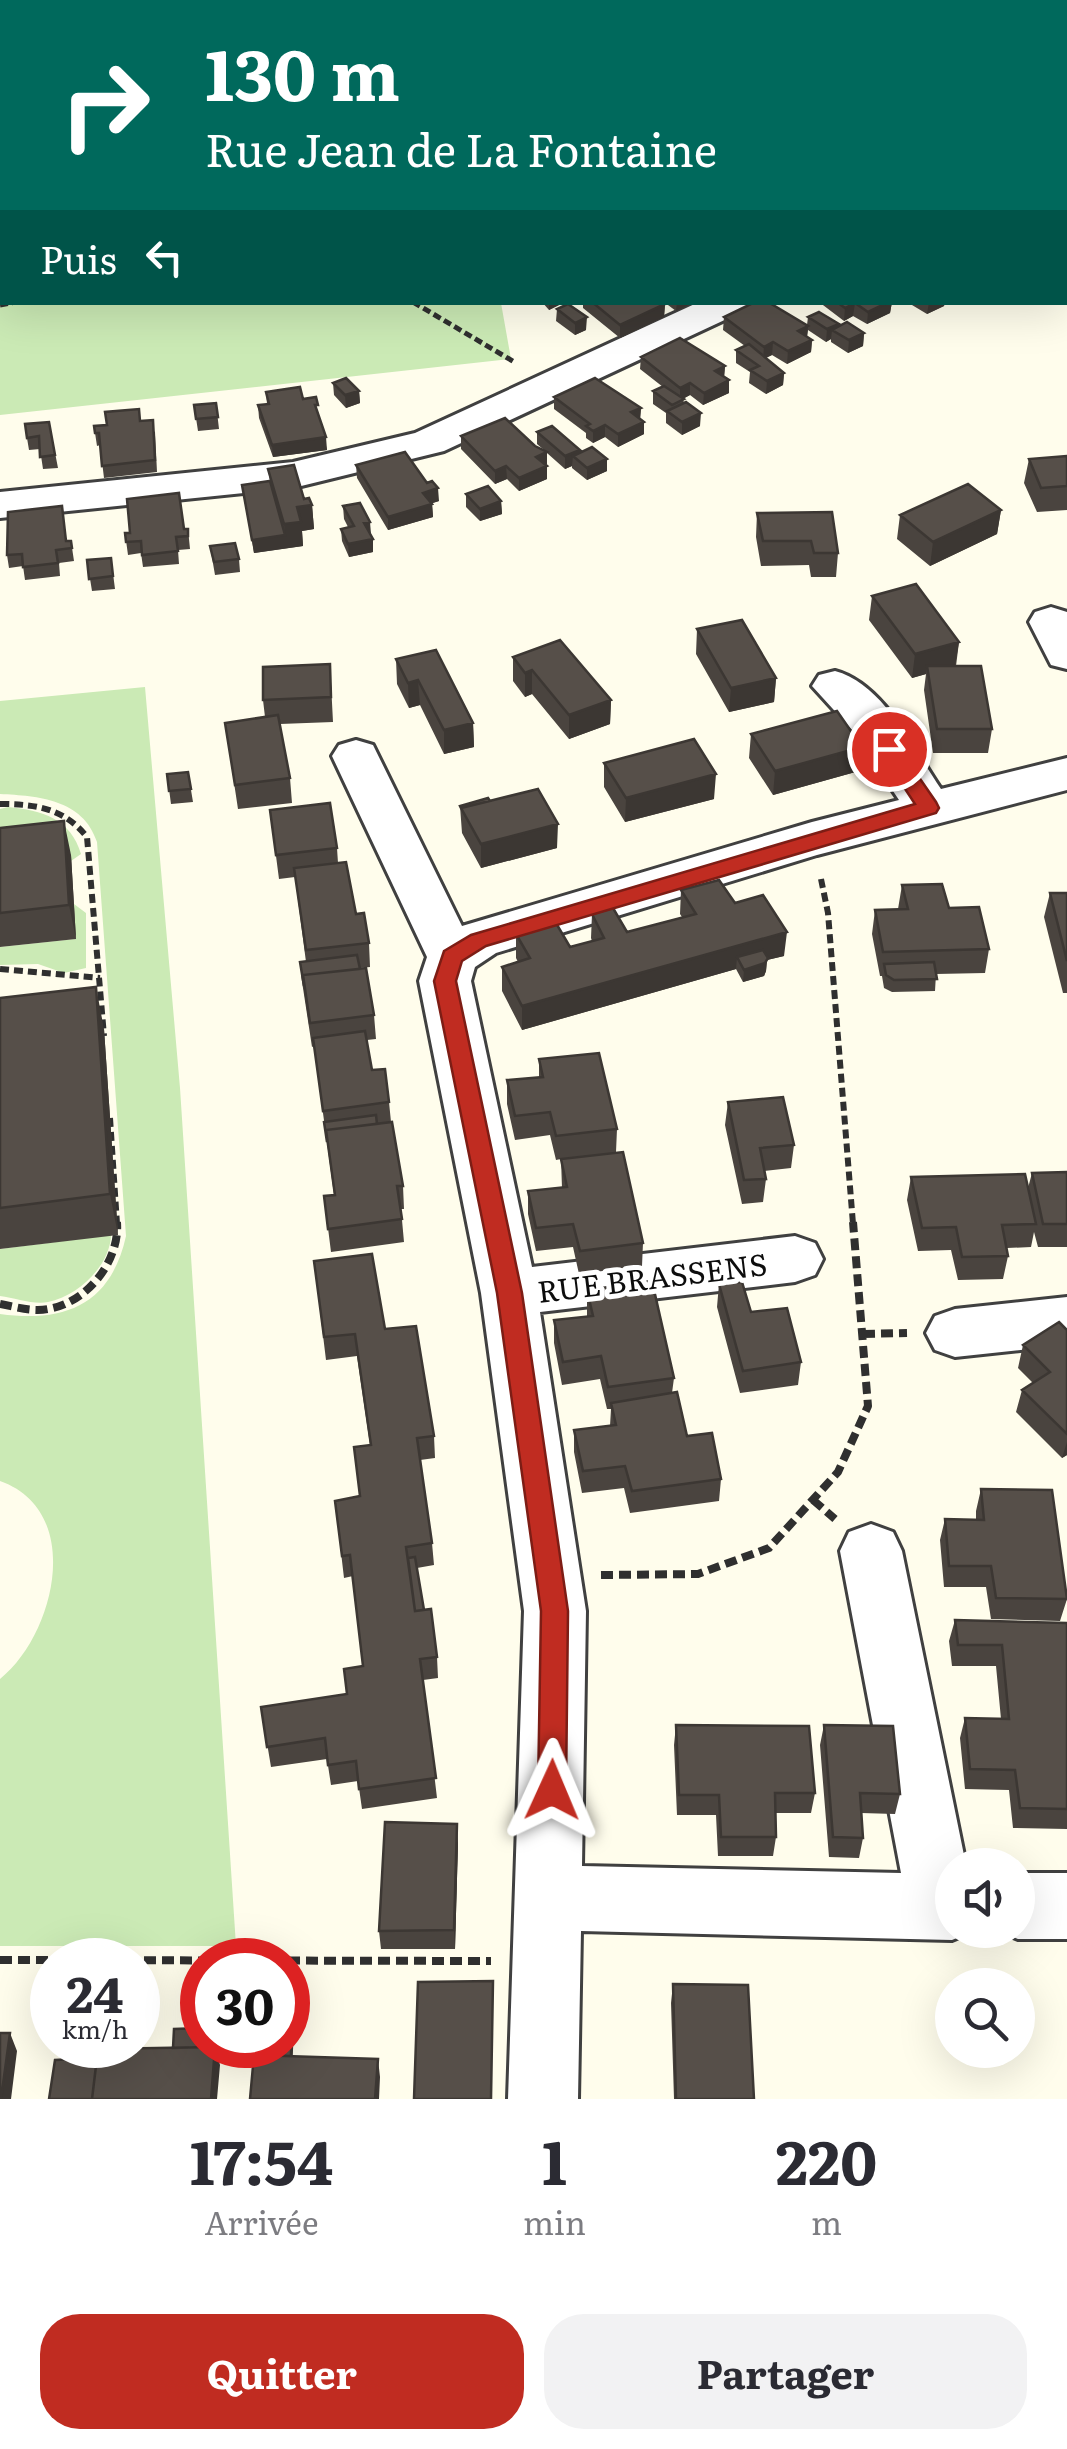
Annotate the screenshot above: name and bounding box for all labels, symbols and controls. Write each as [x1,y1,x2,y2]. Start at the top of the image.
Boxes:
text: 130 m [205,19,400,123]
icon: right [40,40,170,170]
text: Rue Jean de La Fontaine [205,114,717,181]
text: Puis [40,229,117,286]
icon: left [137,230,192,285]
pin [847,707,932,792]
icon: arrive [862,722,917,777]
street label: RUE BRASSENS [535,1240,769,1312]
position arrow [500,1738,604,1842]
map controls [935,1848,1035,2068]
button: sound [935,1848,1035,1948]
speed limit sign: 30 [180,1938,310,2068]
text: 24 [66,1954,123,2028]
button: search [935,1968,1035,2068]
text: km/h [62,2010,128,2047]
text: 17:54 [190,2114,333,2203]
text: 1 [542,2114,567,2203]
text: 220 [776,2114,877,2203]
text: Arrivée [204,2197,319,2245]
text: min [523,2197,586,2245]
text: m [811,2197,842,2245]
button: Quitter [40,2314,524,2429]
button: Partager [544,2314,1027,2429]

